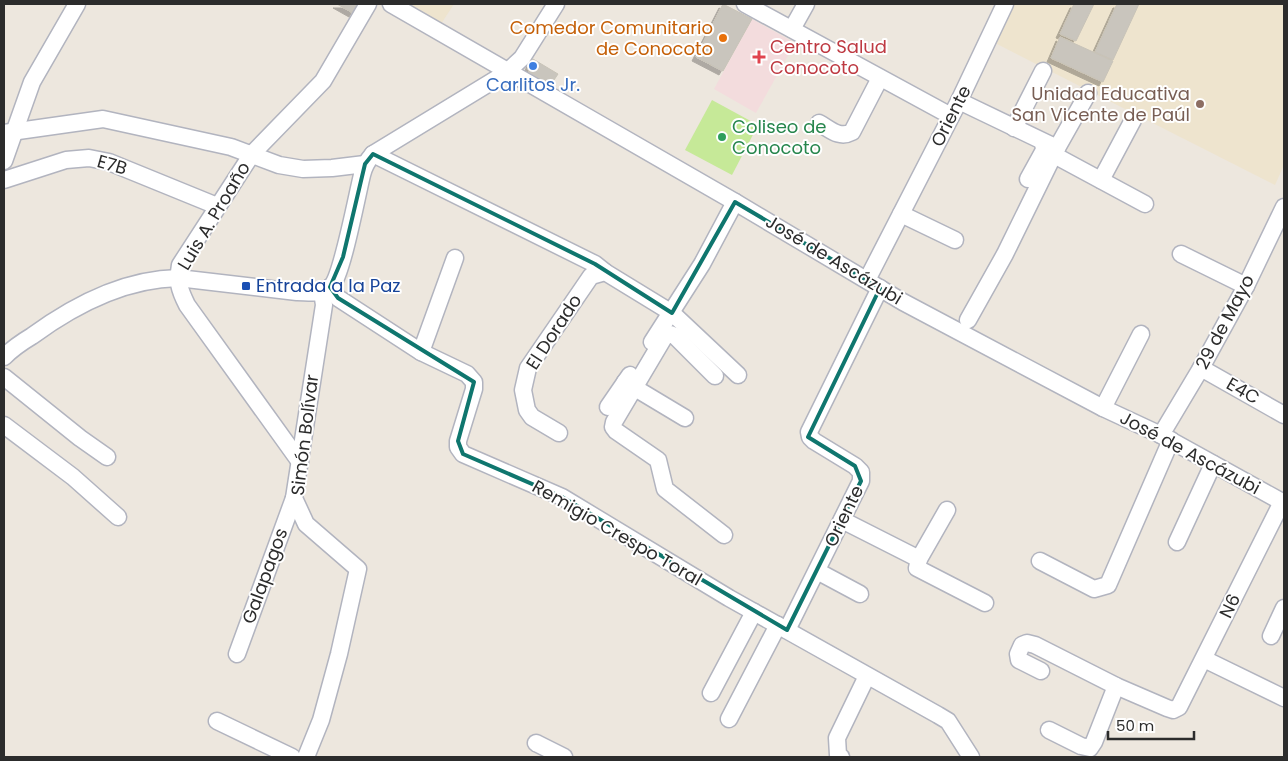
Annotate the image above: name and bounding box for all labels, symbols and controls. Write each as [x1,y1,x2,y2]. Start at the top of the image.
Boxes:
place label: Comedor Comunitario de Conocoto [510,15,713,61]
marker: Comedor Comunitario de Conocoto [717,32,729,44]
place label: Centro Salud Conocoto [770,34,887,80]
marker: Centro Salud Conocoto [752,50,766,64]
marker: Carlitos Jr. [527,60,539,72]
place label: Carlitos Jr. [486,72,580,97]
street label: Oriente [925,81,977,151]
place label: Unidad Educativa San Vicente de Paúl [1012,81,1190,127]
marker: Unidad Educativa San Vicente de Paúl [1194,98,1206,110]
place label: Coliseo de Conocoto [732,114,826,160]
marker: Coliseo de Conocoto [716,131,728,143]
street label: E7B [94,148,130,181]
street label: Luis A. Proaño [171,157,256,275]
street label: José de Ascázubi [761,209,907,310]
street label: 29 de Mayo [1189,270,1260,374]
place label: Entrada a la Paz [256,273,401,298]
marker: Entrada a la Paz [240,280,252,292]
street label: El Dorado [520,289,587,374]
street label: E4C [1222,371,1264,410]
street label: Simón Bolívar [285,373,324,497]
street label: José de Ascázubi [1116,405,1265,500]
street label: Remigio Crespo Toral [528,474,707,591]
street label: Oriente [818,481,869,551]
street label: Galapagos [236,524,293,627]
street label: N6 [1213,589,1246,622]
scale bar [1108,708,1194,740]
text: 50 m [1116,715,1154,736]

